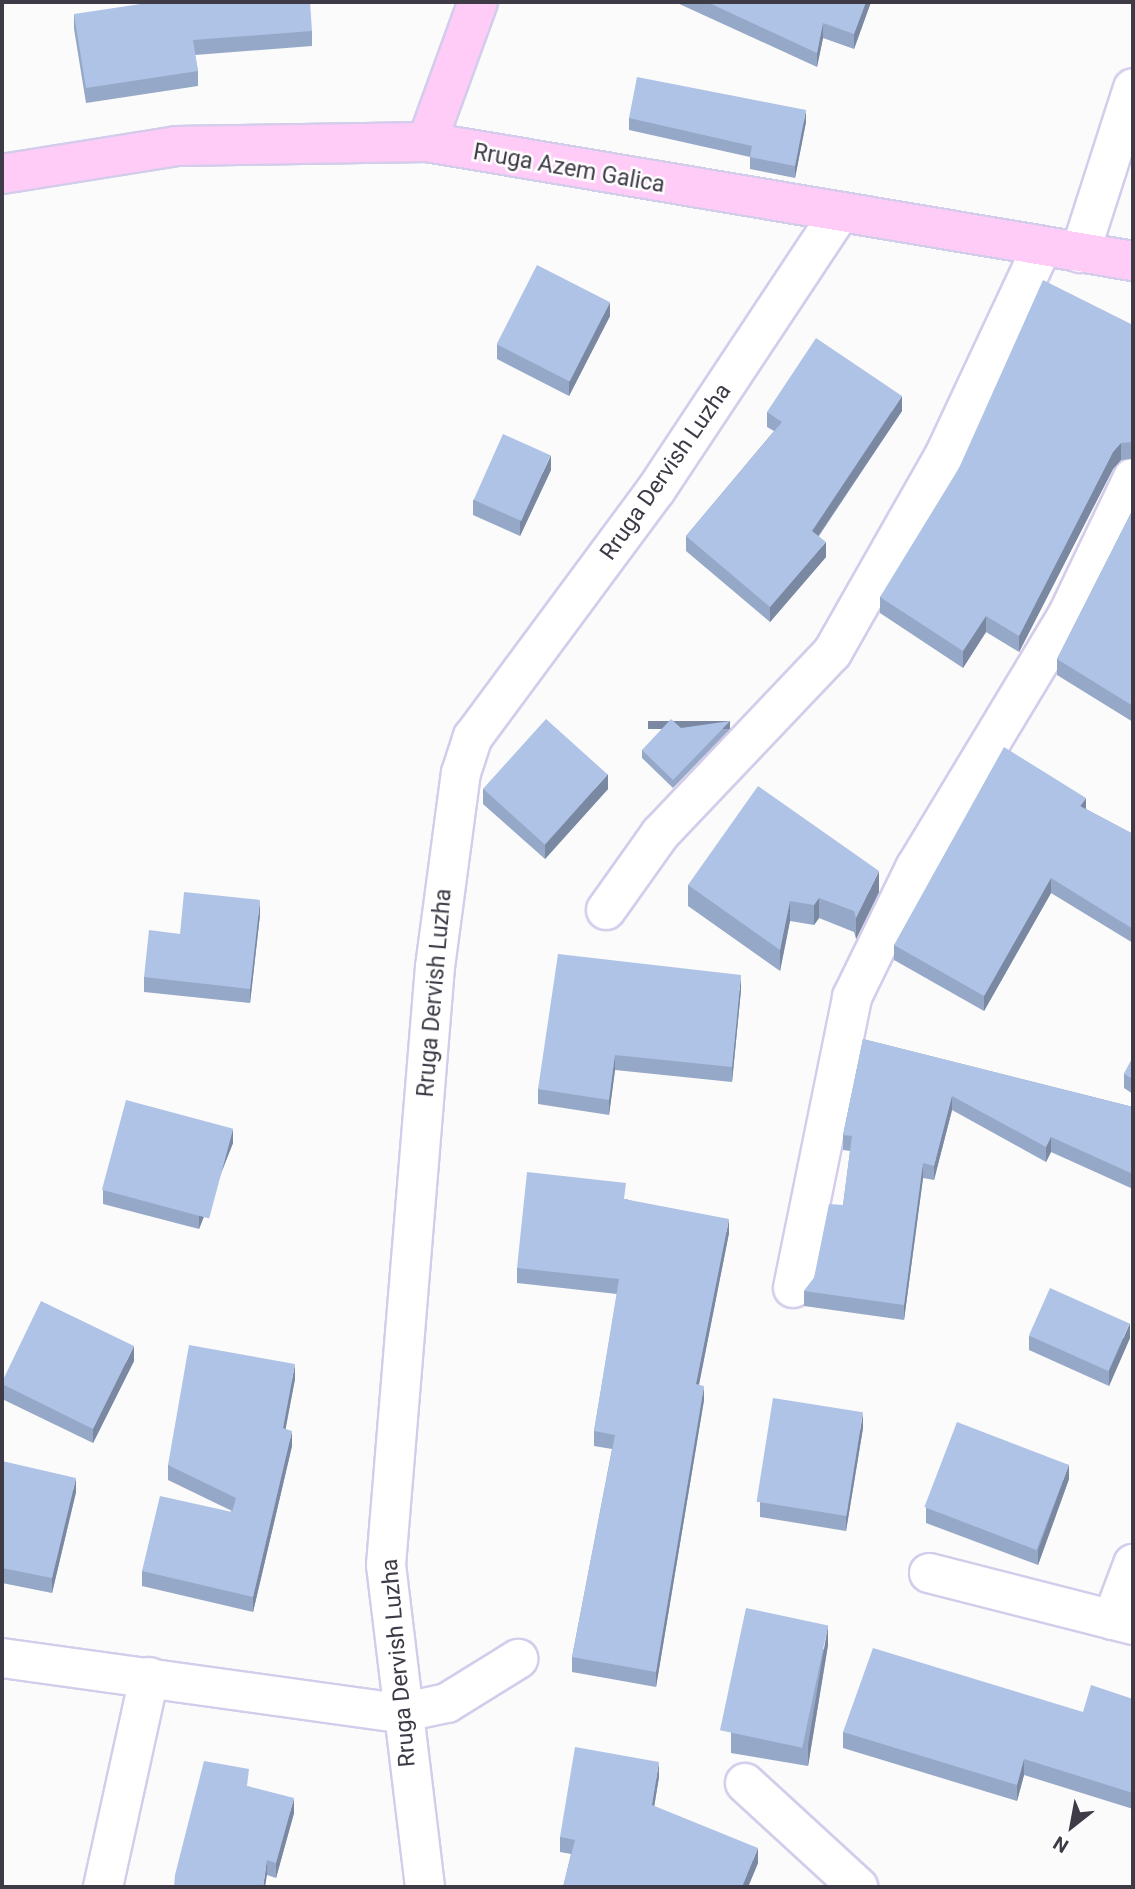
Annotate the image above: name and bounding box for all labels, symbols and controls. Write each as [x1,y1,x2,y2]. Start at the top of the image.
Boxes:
street label: Rruga Azem Galica [471,139,667,199]
street label: Rruga Dervish Luzha [595,378,737,566]
street label: Rruga Dervish Luzha [412,888,458,1098]
street label: Rruga Dervish Luzha [376,1558,422,1768]
north arrow [1037,1791,1107,1861]
text: N [1049,1831,1073,1858]

